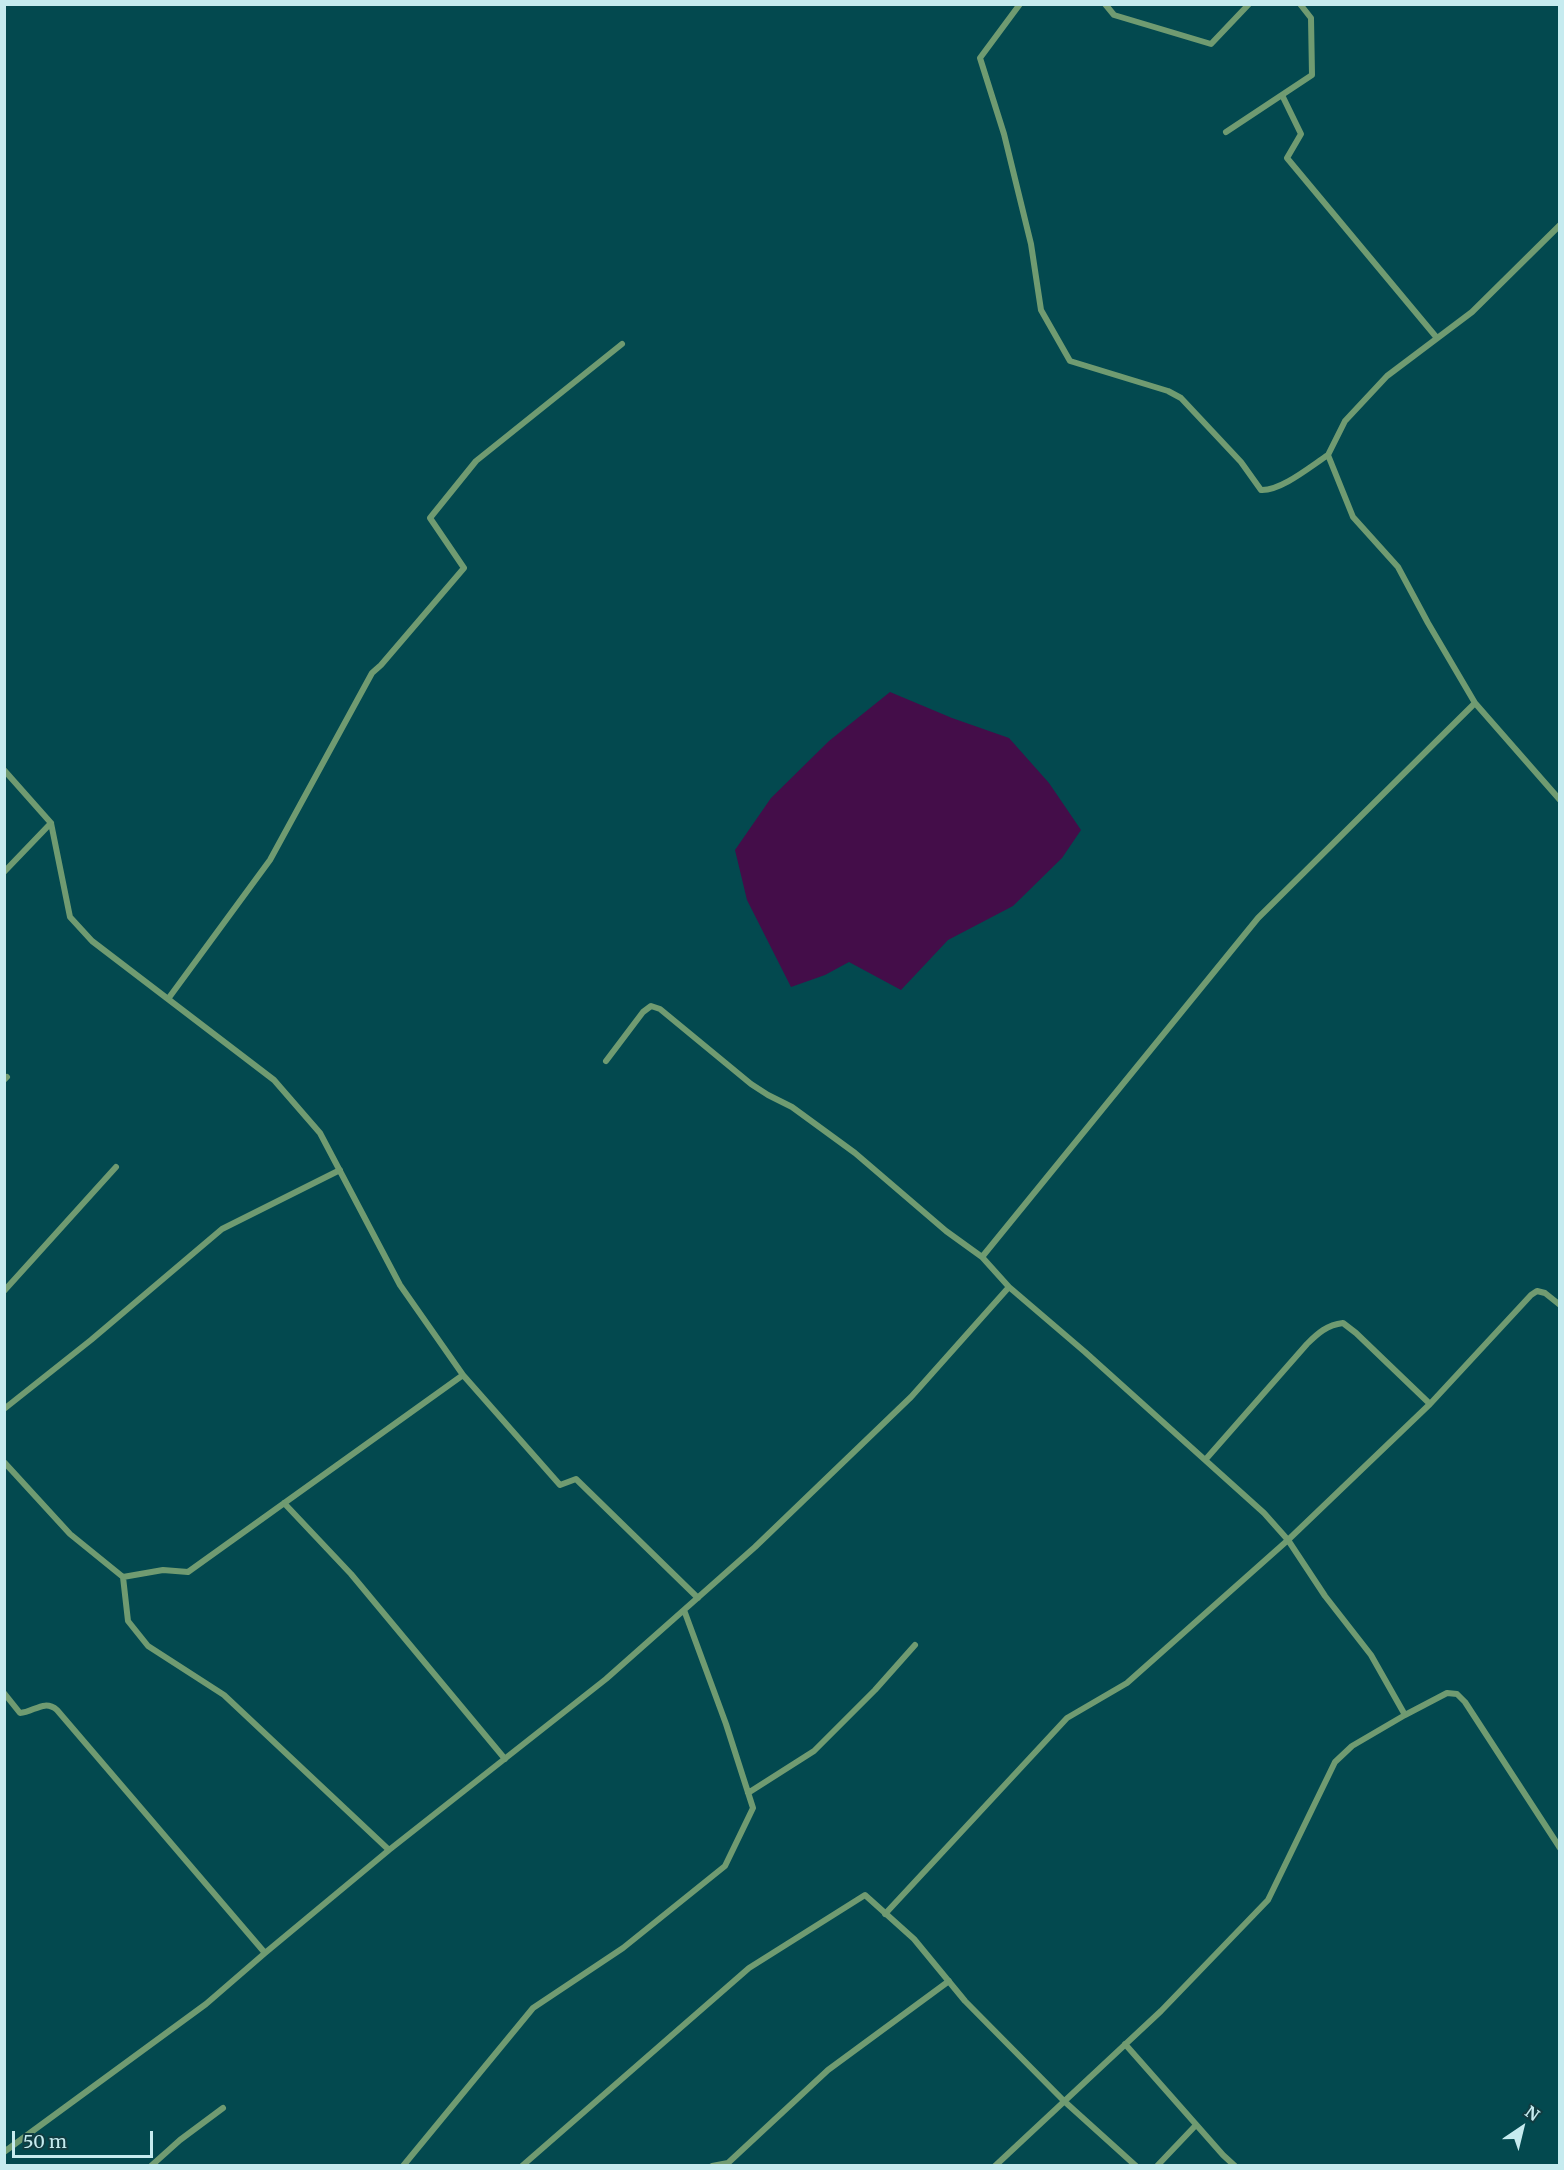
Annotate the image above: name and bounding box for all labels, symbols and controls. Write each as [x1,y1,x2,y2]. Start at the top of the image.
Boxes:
north arrow [1492,2098,1552,2158]
text: N [1521,2101,1543,2125]
scale bar [15,2119,156,2157]
text: 50 m [23,2130,67,2153]

